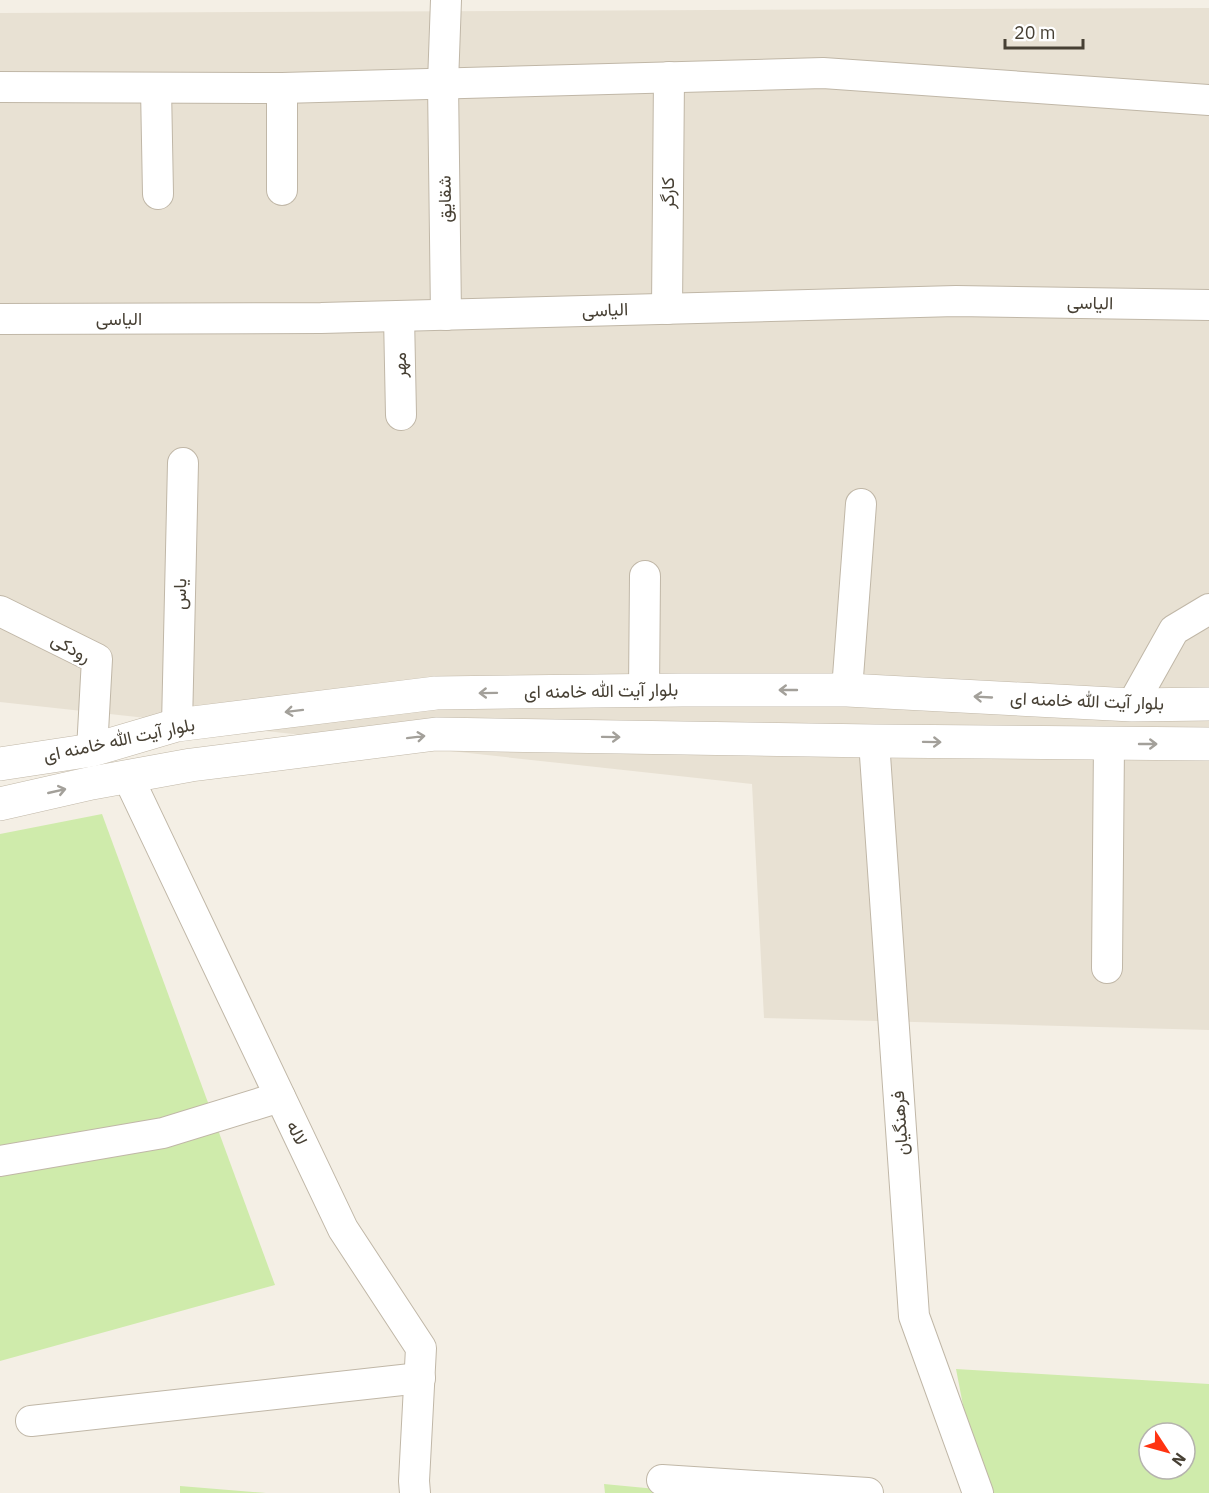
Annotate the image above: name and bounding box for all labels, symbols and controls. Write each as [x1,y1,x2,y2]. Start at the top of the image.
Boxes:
scale bar [1005,12,1083,50]
text: 20 m [1014,21,1056,44]
street label: شقایق [433,175,456,223]
street label: کارگر [656,177,679,210]
street label: الیاسی [1067,291,1113,314]
street label: الیاسی [581,297,629,322]
street label: الیاسی [96,307,142,330]
street label: مهر [388,352,411,379]
street label: یاس [168,578,191,610]
street label: رودکی [47,627,95,668]
street label: بلوار آیت الله خامنه ای [524,678,678,703]
one-way arrow [778,684,798,696]
street label: بلوار آیت الله خامنه ای [1010,686,1164,715]
one-way arrow [478,687,498,699]
one-way arrow [973,692,993,703]
one-way arrow [285,706,304,717]
street label: بلوار آیت الله خامنه ای [41,712,197,767]
one-way arrow [405,731,425,742]
one-way arrow [600,731,620,743]
one-way arrow [922,736,942,748]
one-way arrow [1138,738,1158,750]
one-way arrow [47,785,66,797]
street label: فرهنگیان [886,1090,913,1156]
street label: لاله [282,1117,313,1149]
north arrow [1137,1421,1197,1481]
text: N [1168,1449,1191,1470]

